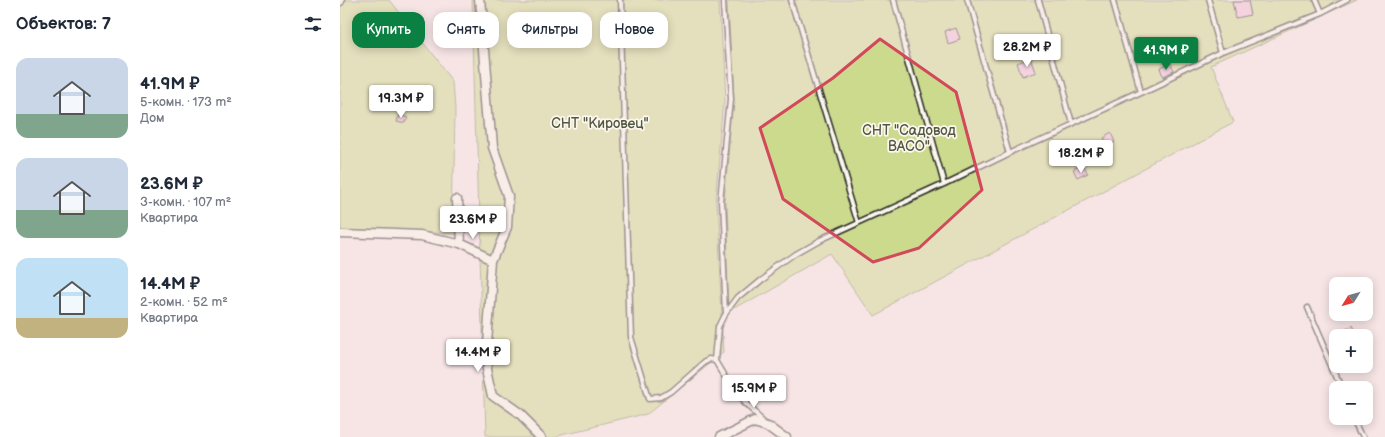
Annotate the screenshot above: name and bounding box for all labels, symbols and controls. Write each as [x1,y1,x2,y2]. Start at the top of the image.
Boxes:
chip: Купить [352,12,425,48]
chip: Снять [433,12,499,48]
chip: Фильтры [507,12,592,48]
chip: Новое [600,12,668,48]
icon: filters [302,13,324,35]
text: Объектов: 7 [16,14,111,34]
pin: 28.2M ₽ [990,34,1064,68]
pin: 41.9M ₽ [1129,37,1203,71]
text: 28.2M ₽ [1003,39,1051,55]
text: 41.9M ₽ [1143,42,1189,58]
icon: home [48,74,96,122]
text: 41.9M ₽ [140,74,200,94]
pin: 19.3M ₽ [364,85,438,119]
text: 19.3M ₽ [378,90,424,106]
text: 5-комн. · 173 m² [140,94,232,110]
text: Дом [140,110,165,126]
park label: СНТ "Кировец" [551,115,649,132]
park label: СНТ "Садовод ВАСО" [862,122,956,155]
pin: 18.2M ₽ [1044,140,1118,174]
text: 18.2M ₽ [1058,145,1104,161]
icon: home [48,174,96,222]
text: 23.6M ₽ [140,174,203,194]
text: 3-комн. · 107 m² [140,194,231,210]
pin: 23.6M ₽ [436,206,510,240]
text: Квартира [140,210,198,226]
text: 23.6M ₽ [449,211,497,227]
icon: home [48,274,96,322]
text: 14.4M ₽ [140,274,200,294]
north arrow [1329,277,1373,321]
map controls [1329,277,1373,425]
text: 2-комн. · 52 m² [140,294,228,310]
text: Квартира [140,310,198,326]
button: + [1329,329,1373,373]
pin: 14.4M ₽ [441,339,515,373]
text: 14.4M ₽ [455,344,501,360]
pin: 15.9M ₽ [717,375,791,409]
text: 15.9M ₽ [731,380,777,396]
button: − [1329,381,1373,425]

